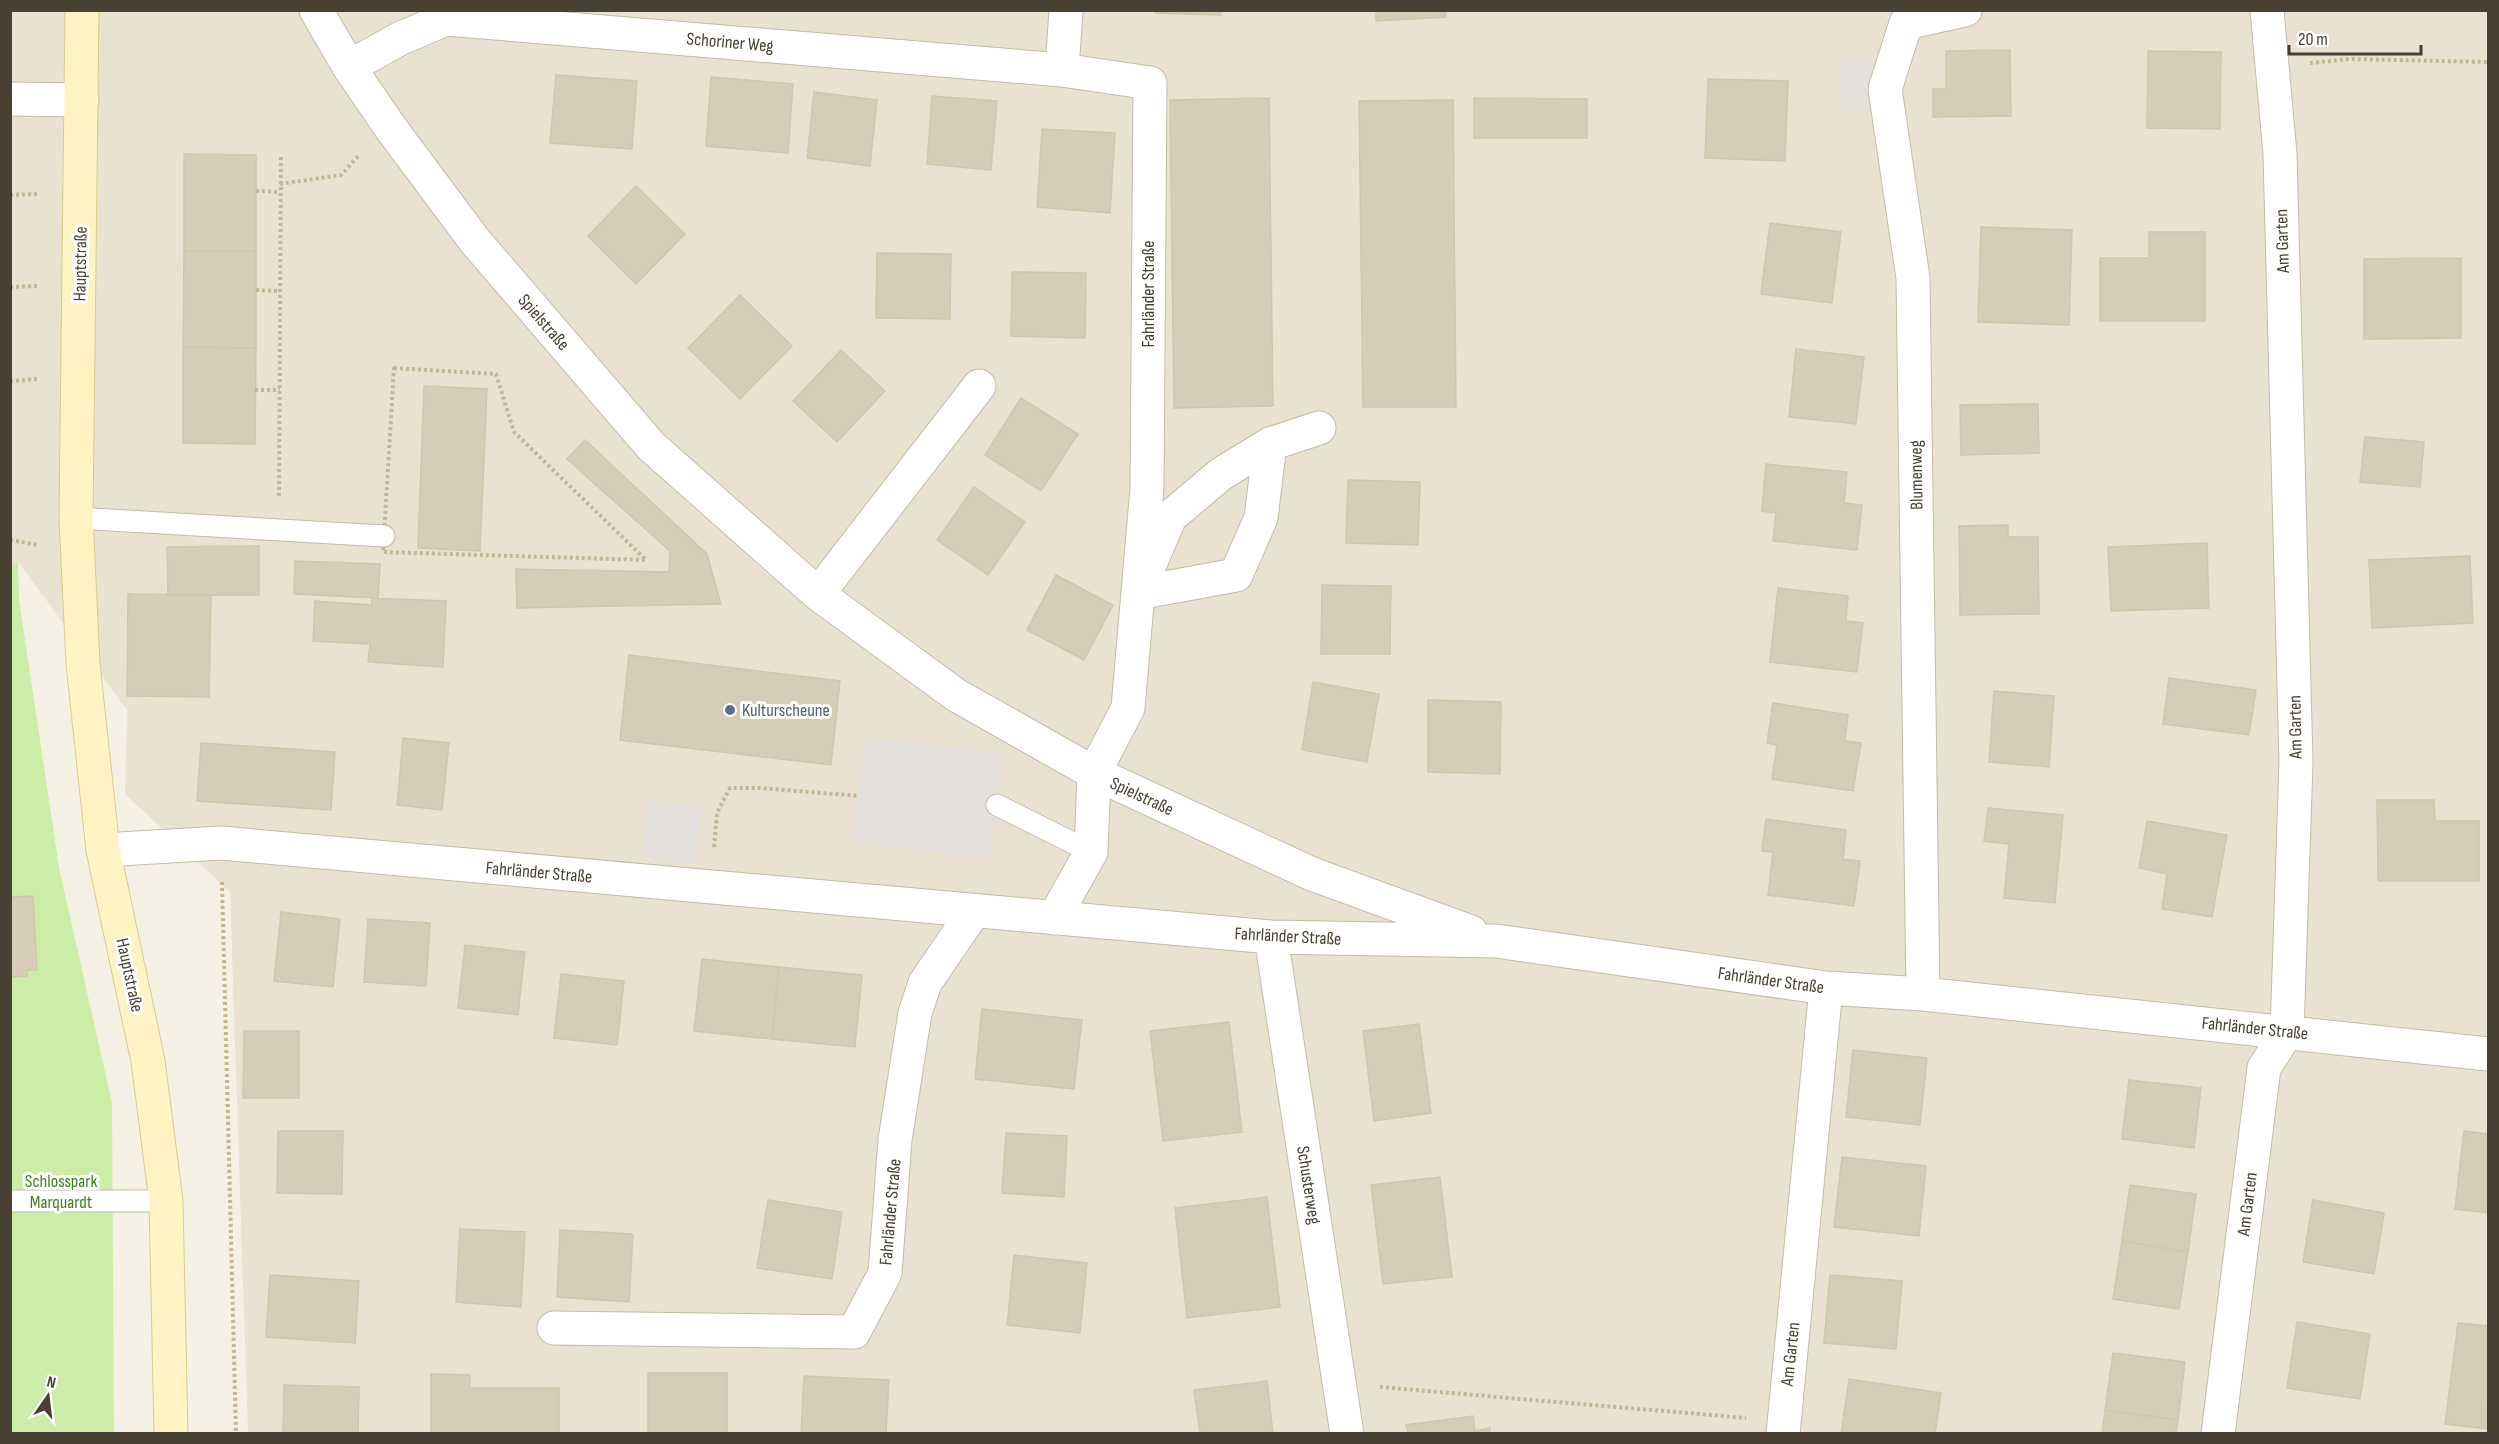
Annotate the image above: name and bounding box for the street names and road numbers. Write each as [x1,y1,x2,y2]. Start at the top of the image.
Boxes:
street label: Schoriner Weg [686,28,774,57]
street label: Am Garten [2271,209,2294,274]
street label: Hauptstraße [69,226,92,302]
street label: Fahrländer Straße [1138,241,1159,347]
street label: Spielstraße [514,290,574,355]
street label: Blumenweg [1905,440,1928,510]
street label: Am Garten [2284,695,2307,760]
street label: Spielstraße [1107,773,1177,820]
street label: Fahrländer Straße [485,857,593,888]
street label: Fahrländer Straße [1234,923,1342,950]
street label: Hauptstraße [111,936,148,1014]
street label: Fahrländer Straße [1717,963,1825,998]
street label: Fahrländer Straße [2201,1012,2309,1045]
street label: Schusterweg [1292,1144,1325,1226]
street label: Fahrländer Straße [875,1158,906,1266]
street label: Am Garten [2233,1171,2262,1238]
street label: Am Garten [1777,1321,1804,1388]

